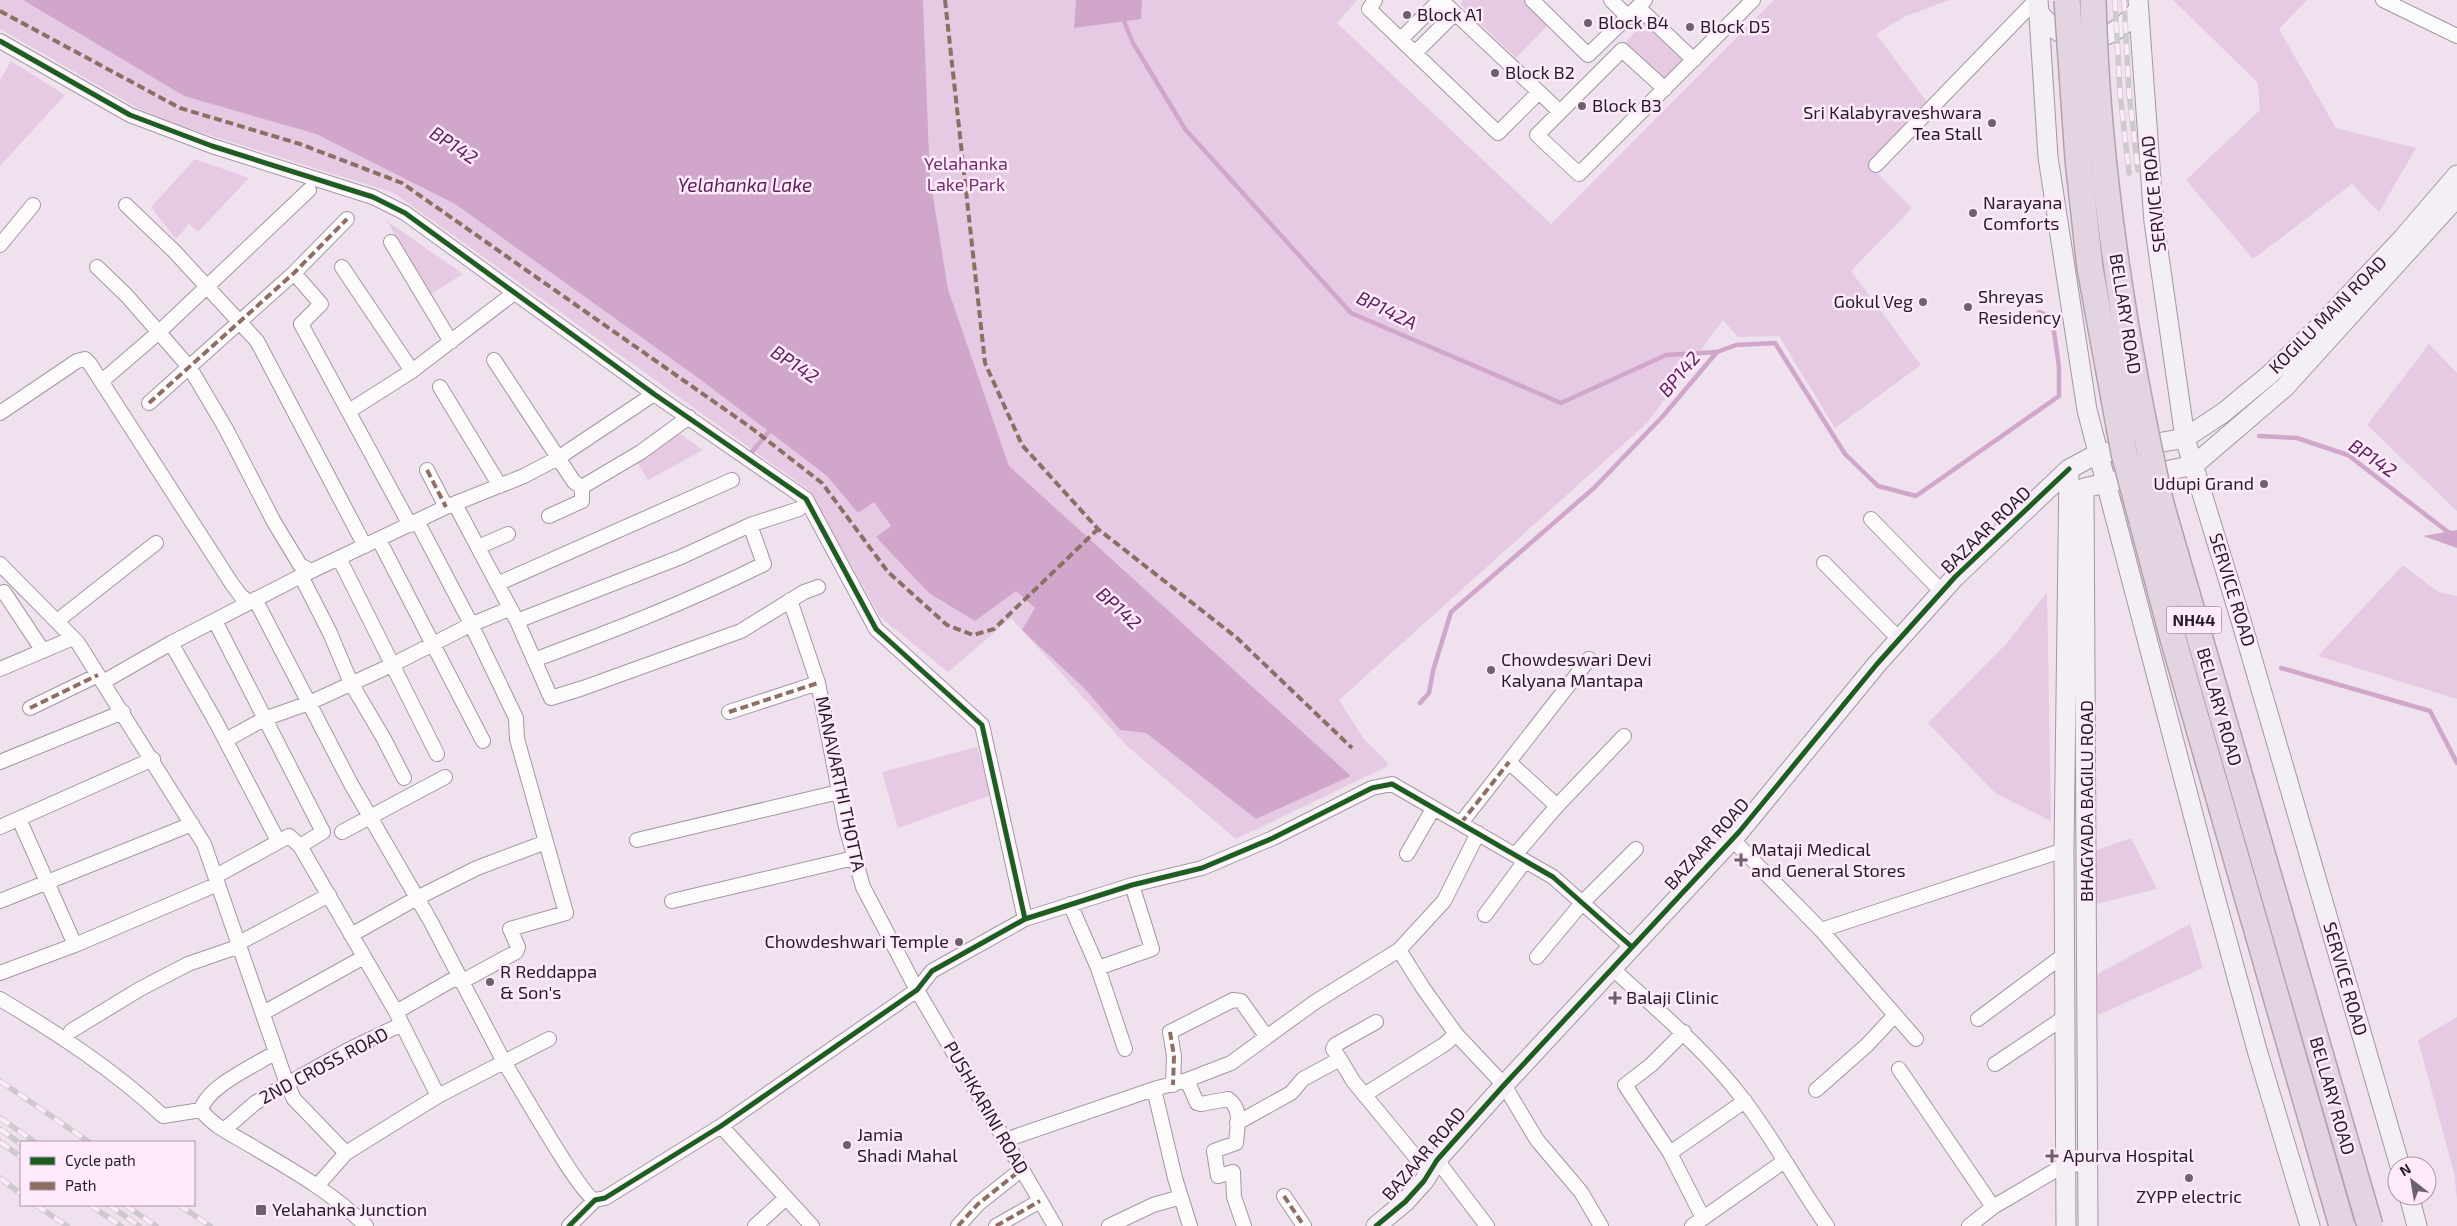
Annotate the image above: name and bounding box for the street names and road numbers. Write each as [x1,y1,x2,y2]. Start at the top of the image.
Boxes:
street label: SERVICE ROAD [2136,135,2170,254]
street label: KOGILU MAIN ROAD [2264,251,2391,378]
street label: BELLARY ROAD [2106,252,2146,376]
street label: BAZAAR ROAD [1936,481,2035,578]
street label: SERVICE ROAD [2205,530,2261,649]
road number: NH44 [2166,606,2222,634]
street label: BELLARY ROAD [2193,645,2247,768]
street label: MANAVARTHI THOTTA [812,694,870,874]
street label: BHAGYADA BAGILU ROAD [2075,700,2097,902]
street label: BAZAAR ROAD [1659,793,1753,894]
street label: SERVICE ROAD [2319,919,2373,1038]
street label: 2ND CROSS ROAD [255,1022,392,1108]
street label: BELLARY ROAD [2306,1034,2360,1157]
street label: PUSHKARINI ROAD [940,1037,1034,1178]
street label: BAZAAR ROAD [1377,1102,1470,1204]

